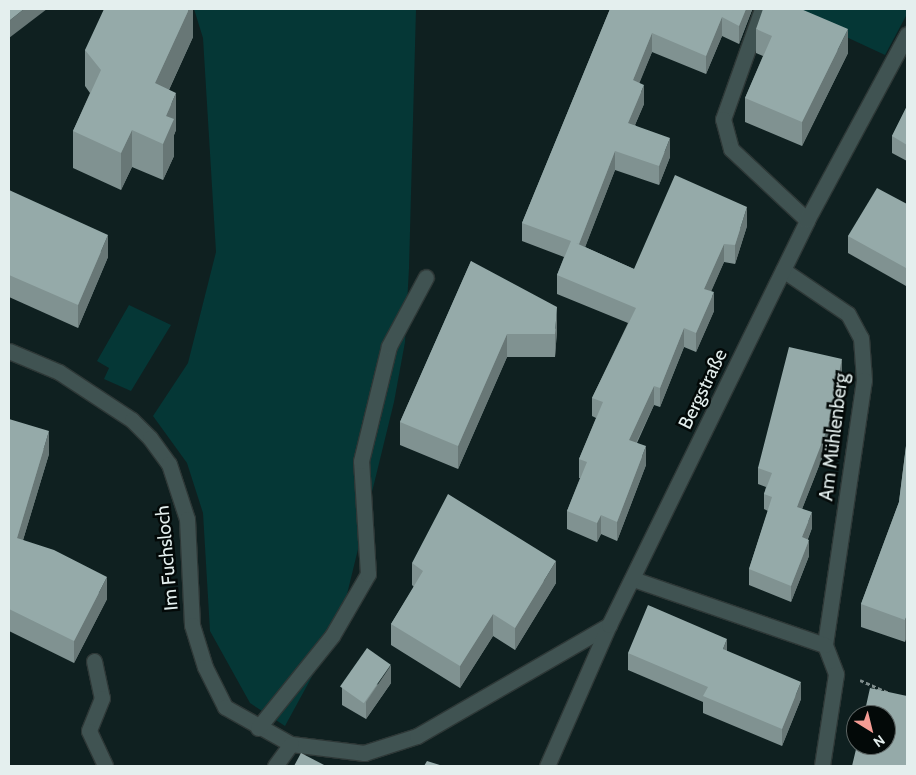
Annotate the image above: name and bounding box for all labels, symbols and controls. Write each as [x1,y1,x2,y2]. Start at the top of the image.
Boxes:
street label: Bergstraße [674,345,732,433]
street label: Am Mühlenberg [815,372,853,502]
street label: Im Fuchsloch [151,505,183,611]
north arrow [846,705,896,755]
text: N [870,731,889,752]

